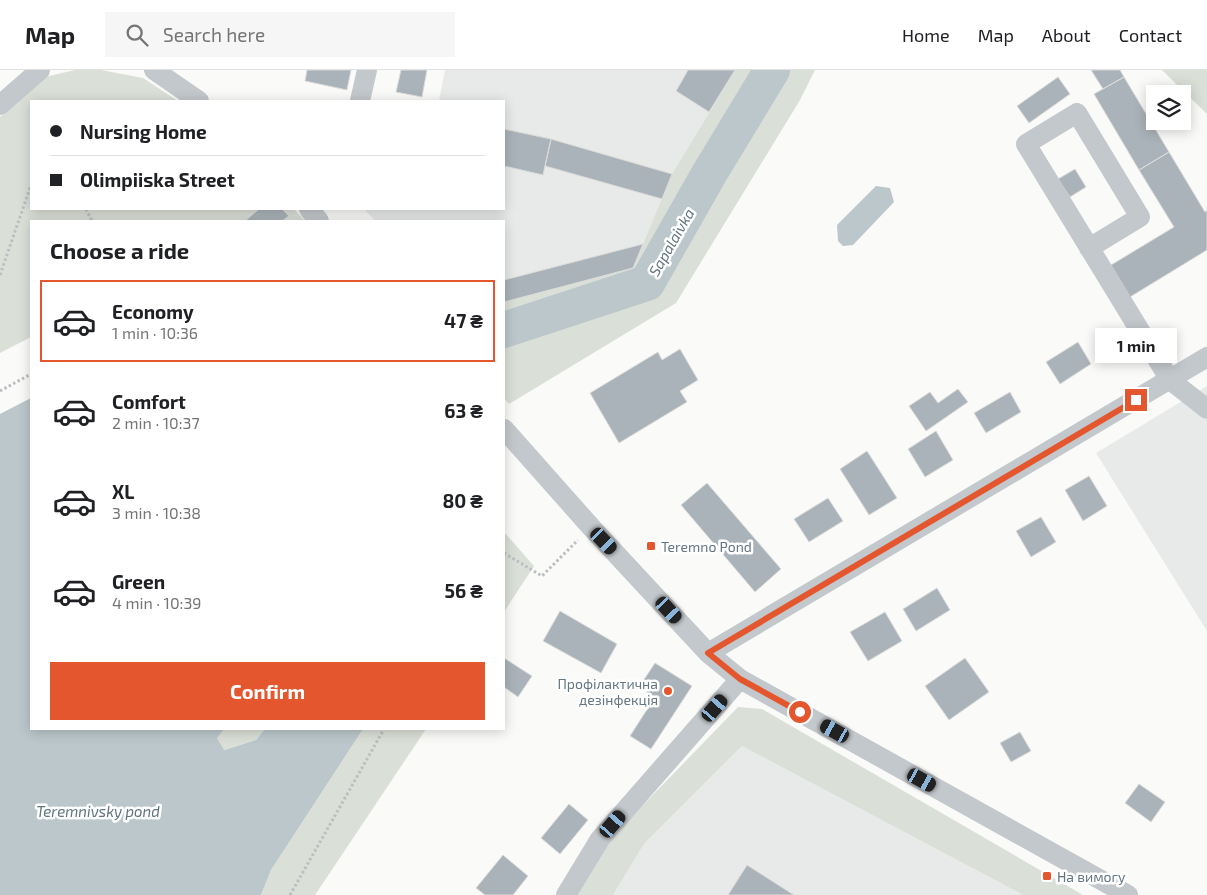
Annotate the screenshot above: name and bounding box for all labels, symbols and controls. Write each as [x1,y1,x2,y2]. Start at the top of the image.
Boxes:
search box [105,12,455,57]
text: Map [25,20,75,49]
icon: search [123,21,151,49]
text: Search here [163,23,265,46]
text: Home [902,24,950,46]
text: Map [978,24,1014,46]
text: About [1042,24,1091,46]
text: Contact [1119,24,1182,46]
map controls [1146,85,1191,130]
button: layers [1146,85,1191,130]
text: Nursing Home [80,120,207,143]
text: Olimpiiska Street [80,168,235,191]
water label: Sapalaivka [644,205,698,279]
text: Choose a ride [50,237,189,263]
icon: car [52,299,97,344]
text: Economy [112,300,194,323]
text: 47 ₴ [444,309,483,332]
text: 1 min · 10:36 [112,323,198,342]
callout: 1 min [1095,328,1177,362]
text: 1 min [1117,336,1155,355]
icon: car [52,389,97,434]
route end [1125,389,1147,411]
text: Comfort [112,390,186,413]
text: 63 ₴ [444,399,483,422]
text: 2 min · 10:37 [112,413,200,432]
icon: car [52,479,97,524]
text: XL [112,480,134,503]
text: 80 ₴ [442,489,483,512]
text: 3 min · 10:38 [112,503,201,522]
car [588,525,619,557]
place label: Teremno Pond [661,538,752,555]
marker: Teremno Pond [645,540,657,552]
icon: car [52,569,97,614]
text: Green [112,570,165,593]
text: 56 ₴ [445,579,483,602]
text: 4 min · 10:39 [112,593,201,612]
car [653,594,684,626]
button: Confirm [50,662,485,720]
place label: Профілактична дезінфекція [557,675,658,708]
marker: Профілактична дезінфекція [662,685,674,697]
car [699,692,730,724]
route start [789,701,811,723]
car [818,717,851,745]
car [905,766,938,794]
water label: Teremnivsky pond [36,802,160,821]
car [597,808,628,840]
place label: На вимогу [1057,868,1126,885]
marker: На вимогу [1041,870,1053,882]

